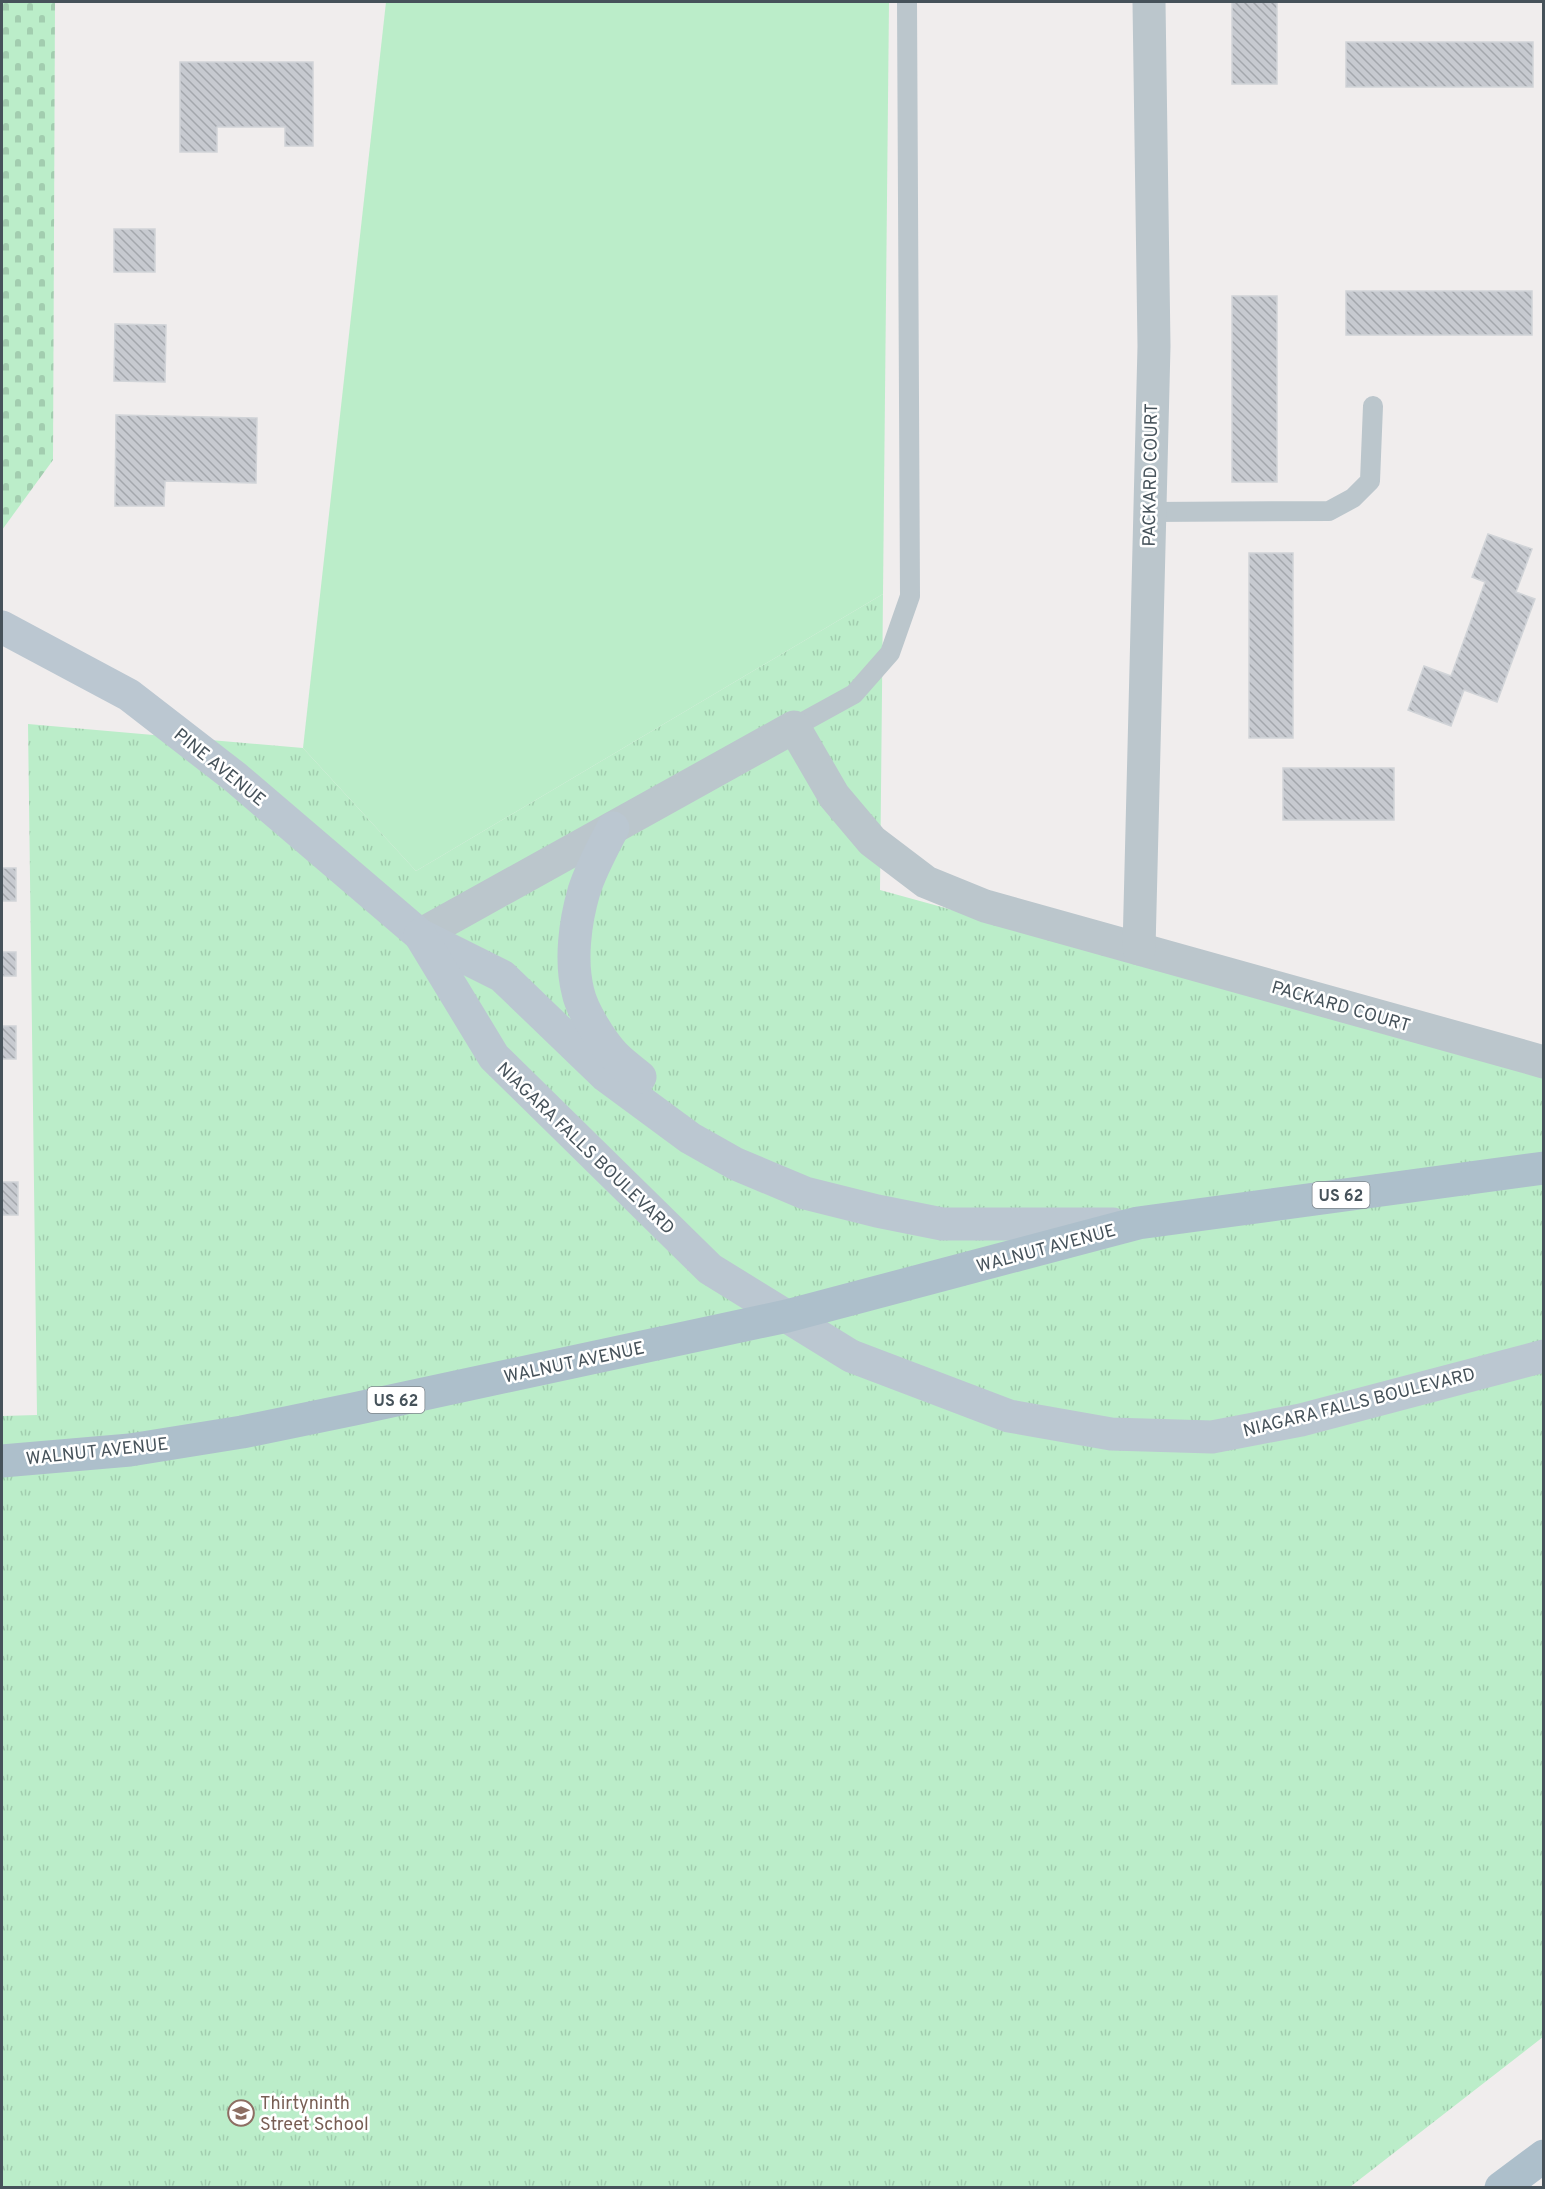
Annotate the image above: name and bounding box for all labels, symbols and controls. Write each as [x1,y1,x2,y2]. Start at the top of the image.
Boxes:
street label: PACKARD COURT [1139,403,1164,547]
street label: PINE AVENUE [168,724,270,812]
street label: PACKARD COURT [1268,977,1413,1038]
street label: NIAGARA FALLS BOULEVARD [491,1058,679,1240]
road number: US 62 [1312,1182,1370,1208]
street label: WALNUT AVENUE [974,1220,1119,1279]
street label: WALNUT AVENUE [502,1337,647,1390]
street label: NIAGARA FALLS BOULEVARD [1241,1363,1478,1443]
road number: US 62 [368,1387,424,1413]
street label: WALNUT AVENUE [25,1434,170,1471]
place label: Thirtyninth Street School [260,2093,369,2137]
school or university icon: Thirtyninth Street School [226,2098,256,2128]

